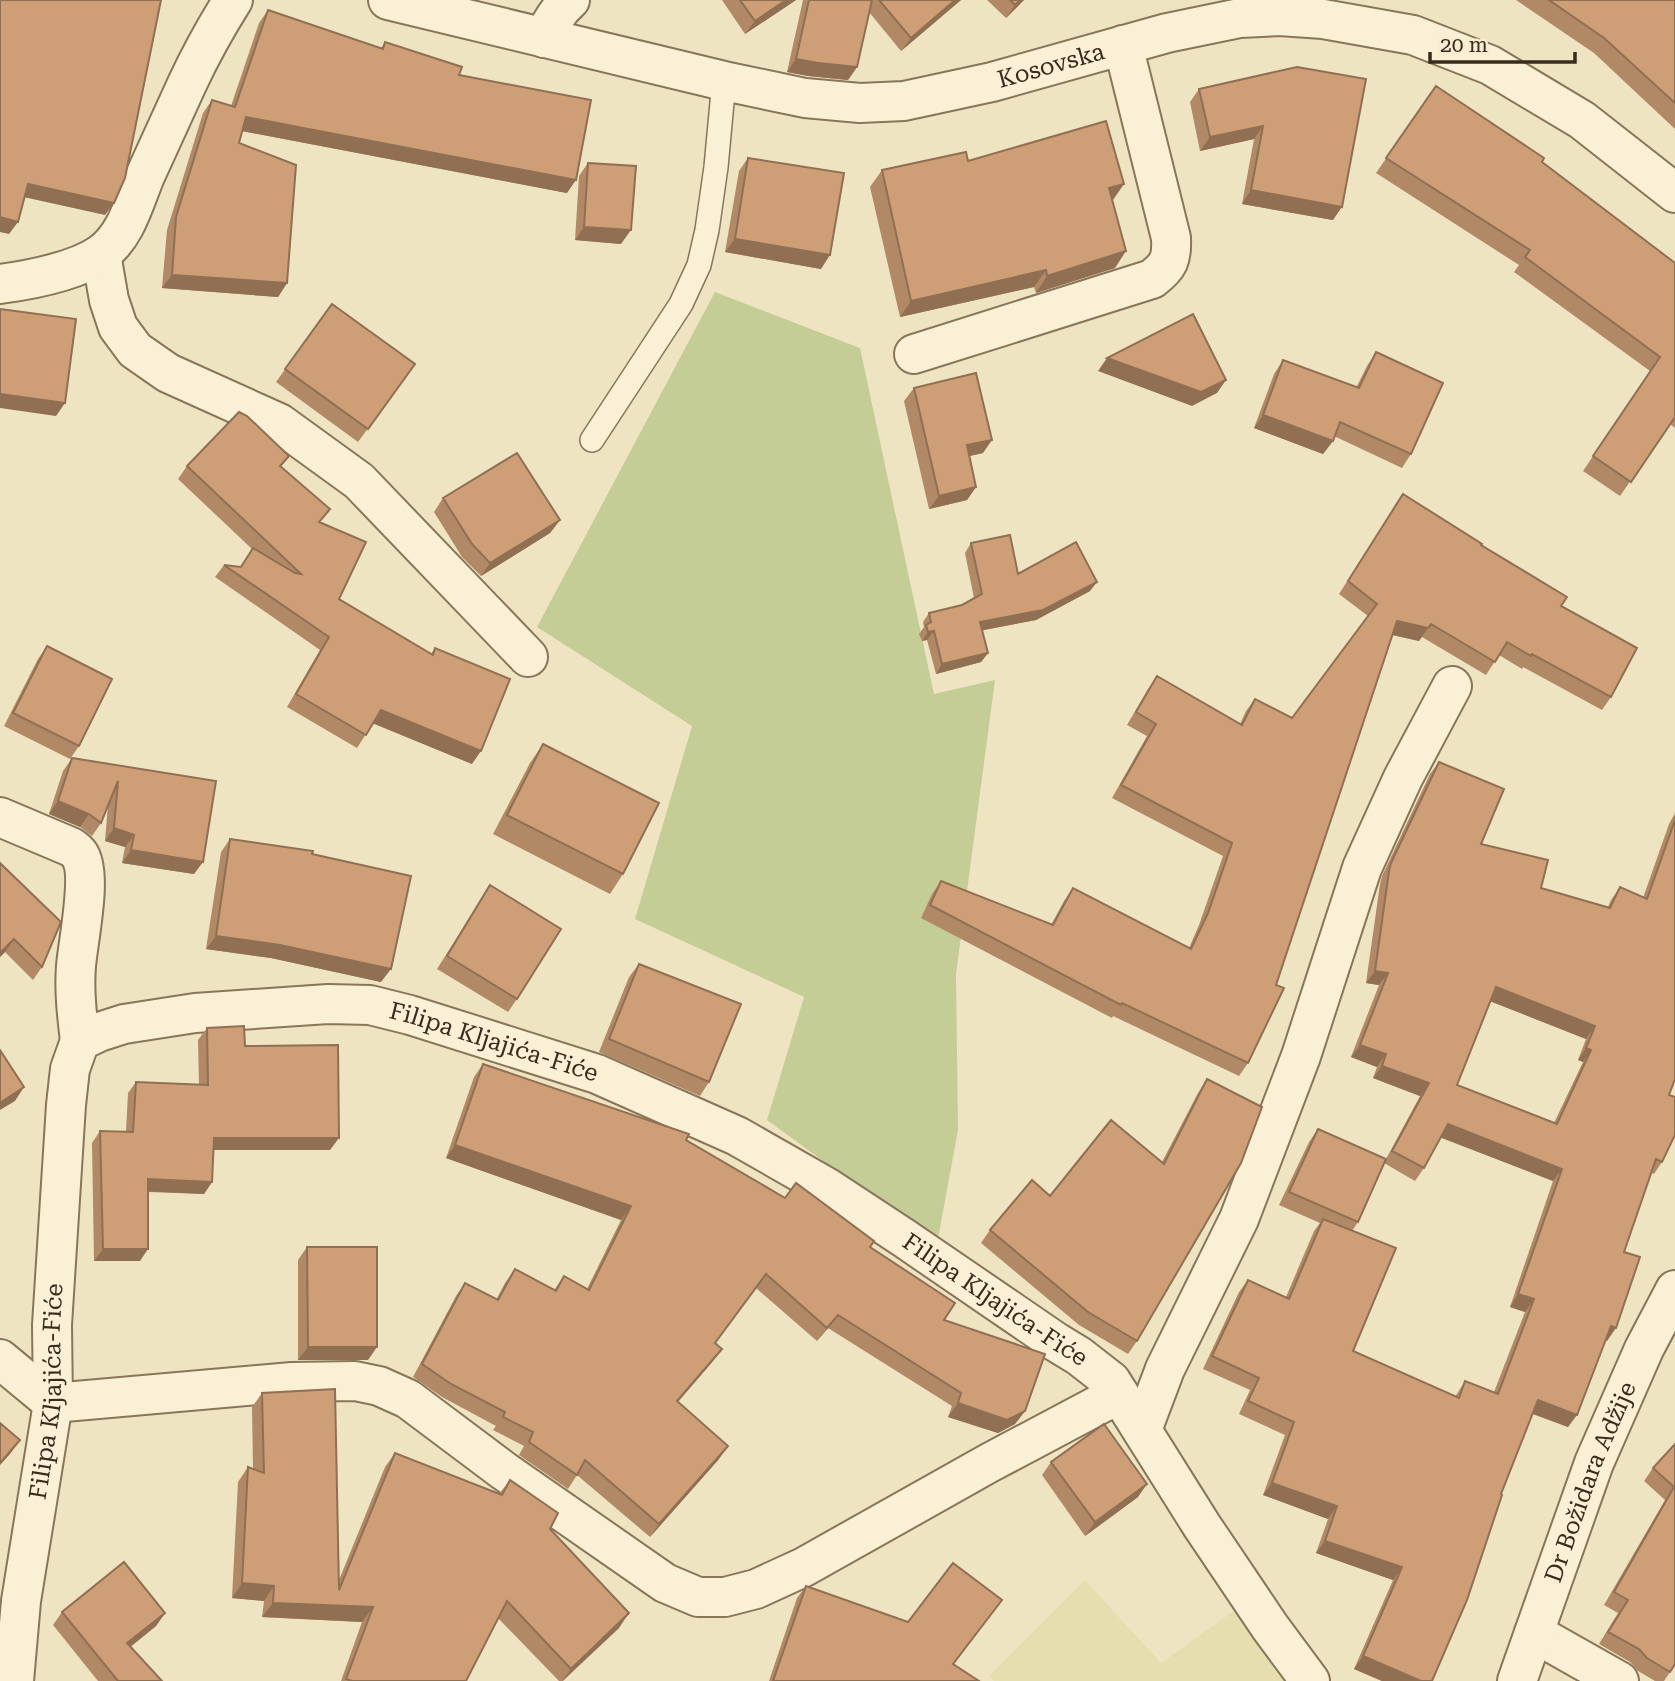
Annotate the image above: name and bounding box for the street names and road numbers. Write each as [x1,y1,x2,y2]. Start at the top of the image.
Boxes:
street label: Kosovska [994,37,1108,94]
street label: Filipa Kljajića-Fiće [387,996,602,1088]
street label: Filipa Kljajića-Fiće [897,1227,1094,1372]
street label: Filipa Kljajića-Fiće [24,1282,69,1501]
street label: Dr Božidara Adžije [1539,1377,1642,1586]

